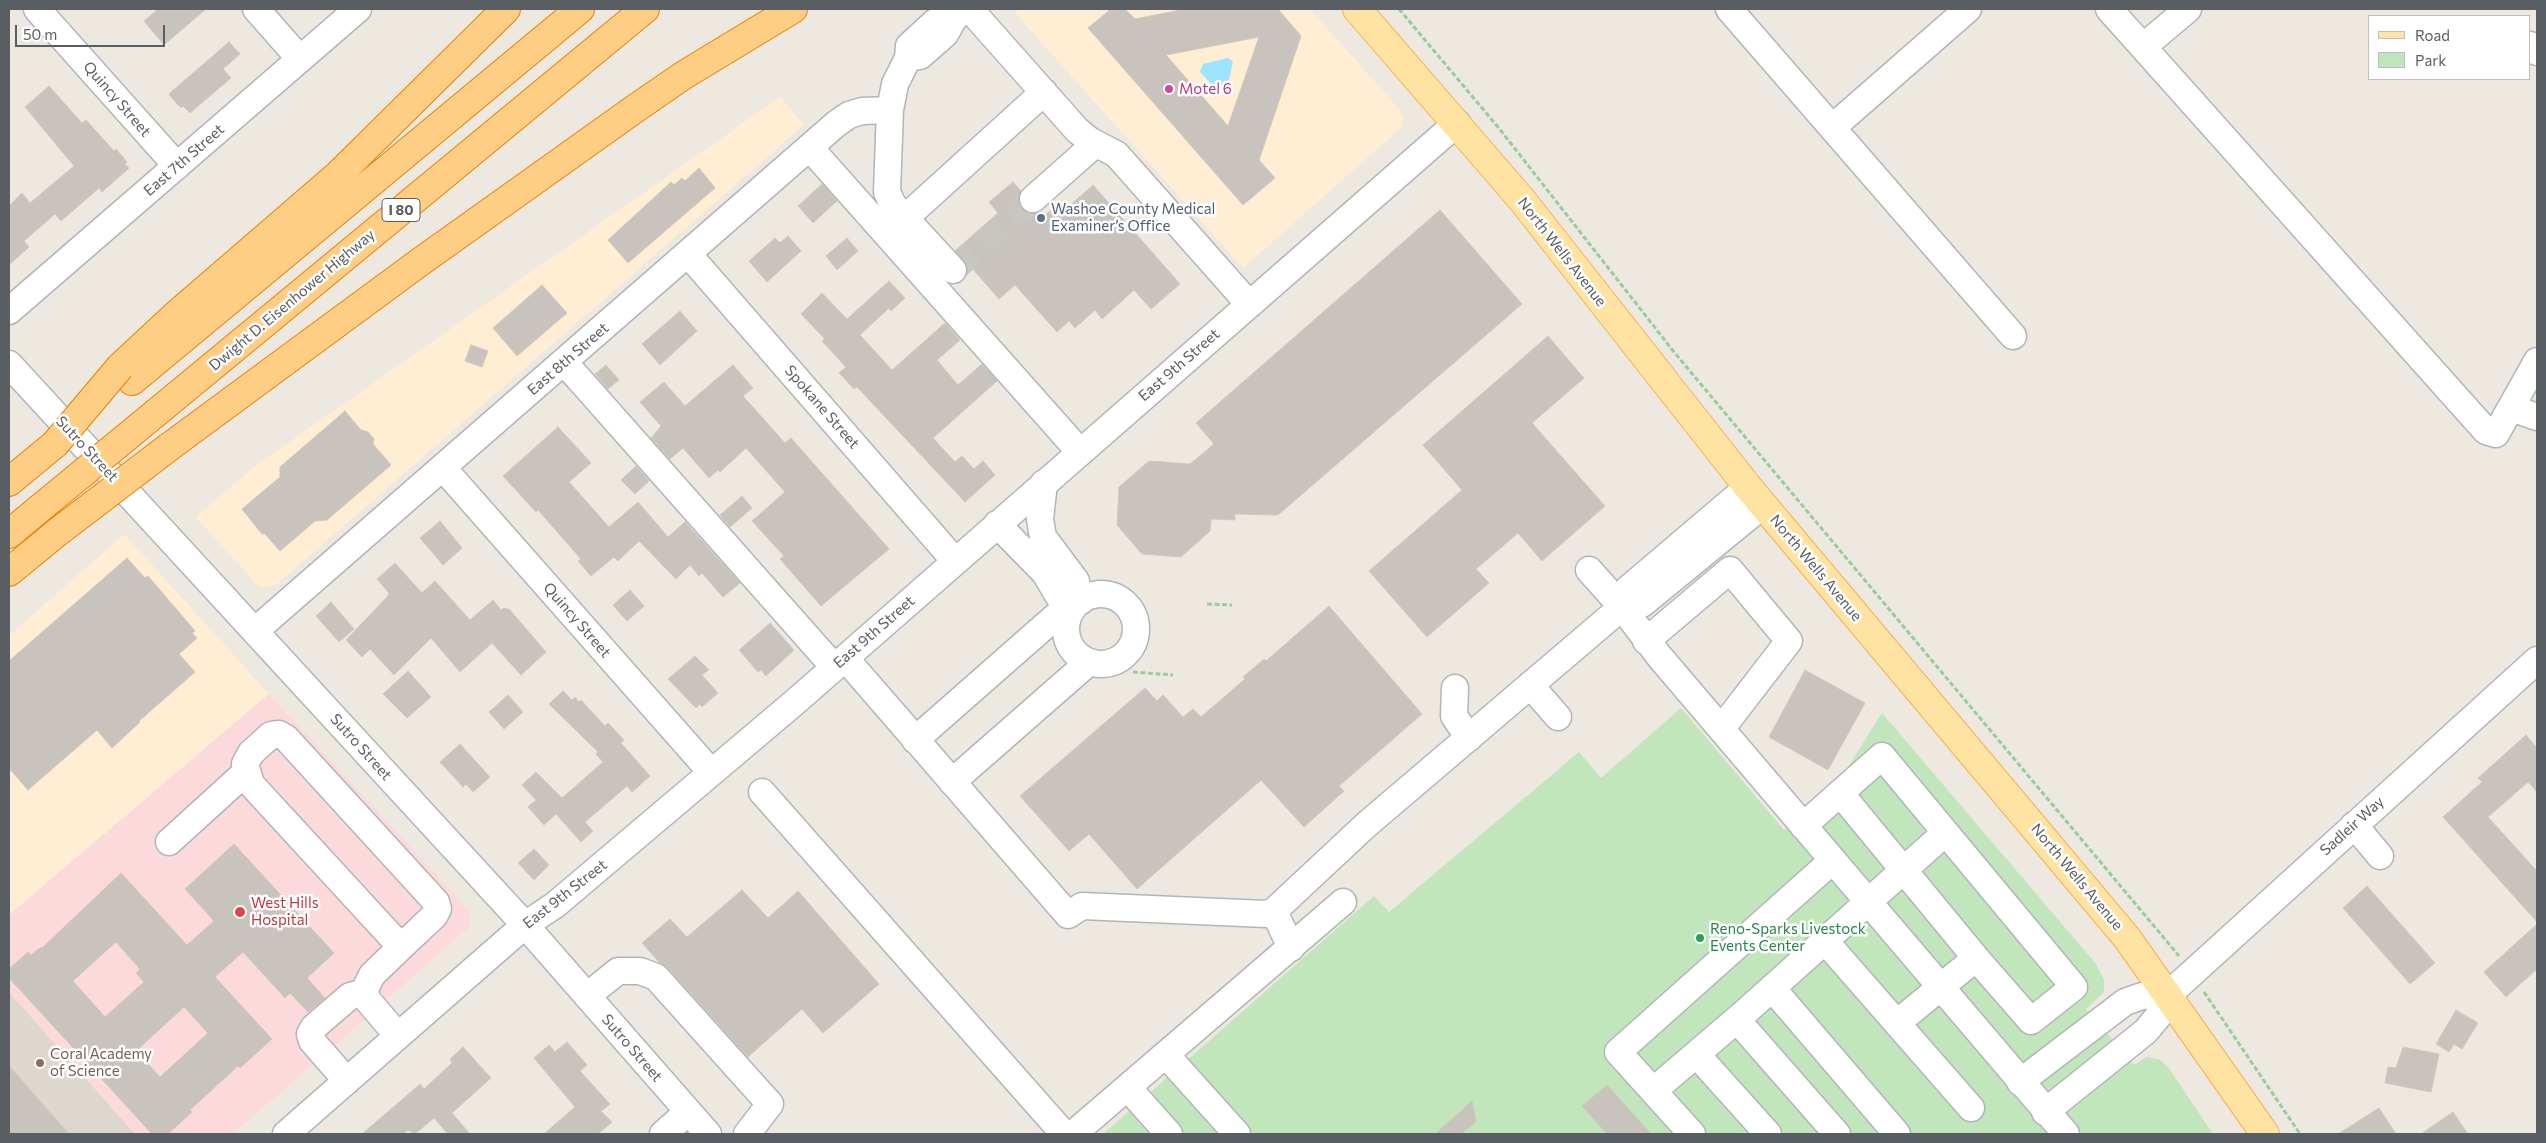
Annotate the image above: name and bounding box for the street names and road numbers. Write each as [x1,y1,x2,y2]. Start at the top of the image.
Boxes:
street label: Quincy Street [80,58,154,140]
street label: East 7th Street [140,120,228,200]
street label: North Wells Avenue [1514,194,1610,310]
road number: I 80 [382,198,420,222]
street label: Dwight D. Eisenhower Highway [206,225,378,375]
street label: East 8th Street [524,319,612,399]
street label: East 9th Street [1135,325,1223,405]
street label: Spokane Street [781,362,863,452]
street label: Sutro Street [52,412,122,486]
street label: North Wells Avenue [1766,511,1866,625]
street label: Quincy Street [540,579,614,661]
street label: East 9th Street [830,592,918,672]
street label: Sutro Street [326,710,396,784]
street label: Sadleir Way [2316,793,2388,859]
street label: North Wells Avenue [2027,820,2127,934]
street label: East 9th Street [519,856,611,932]
street label: Sutro Street [598,1011,666,1085]

